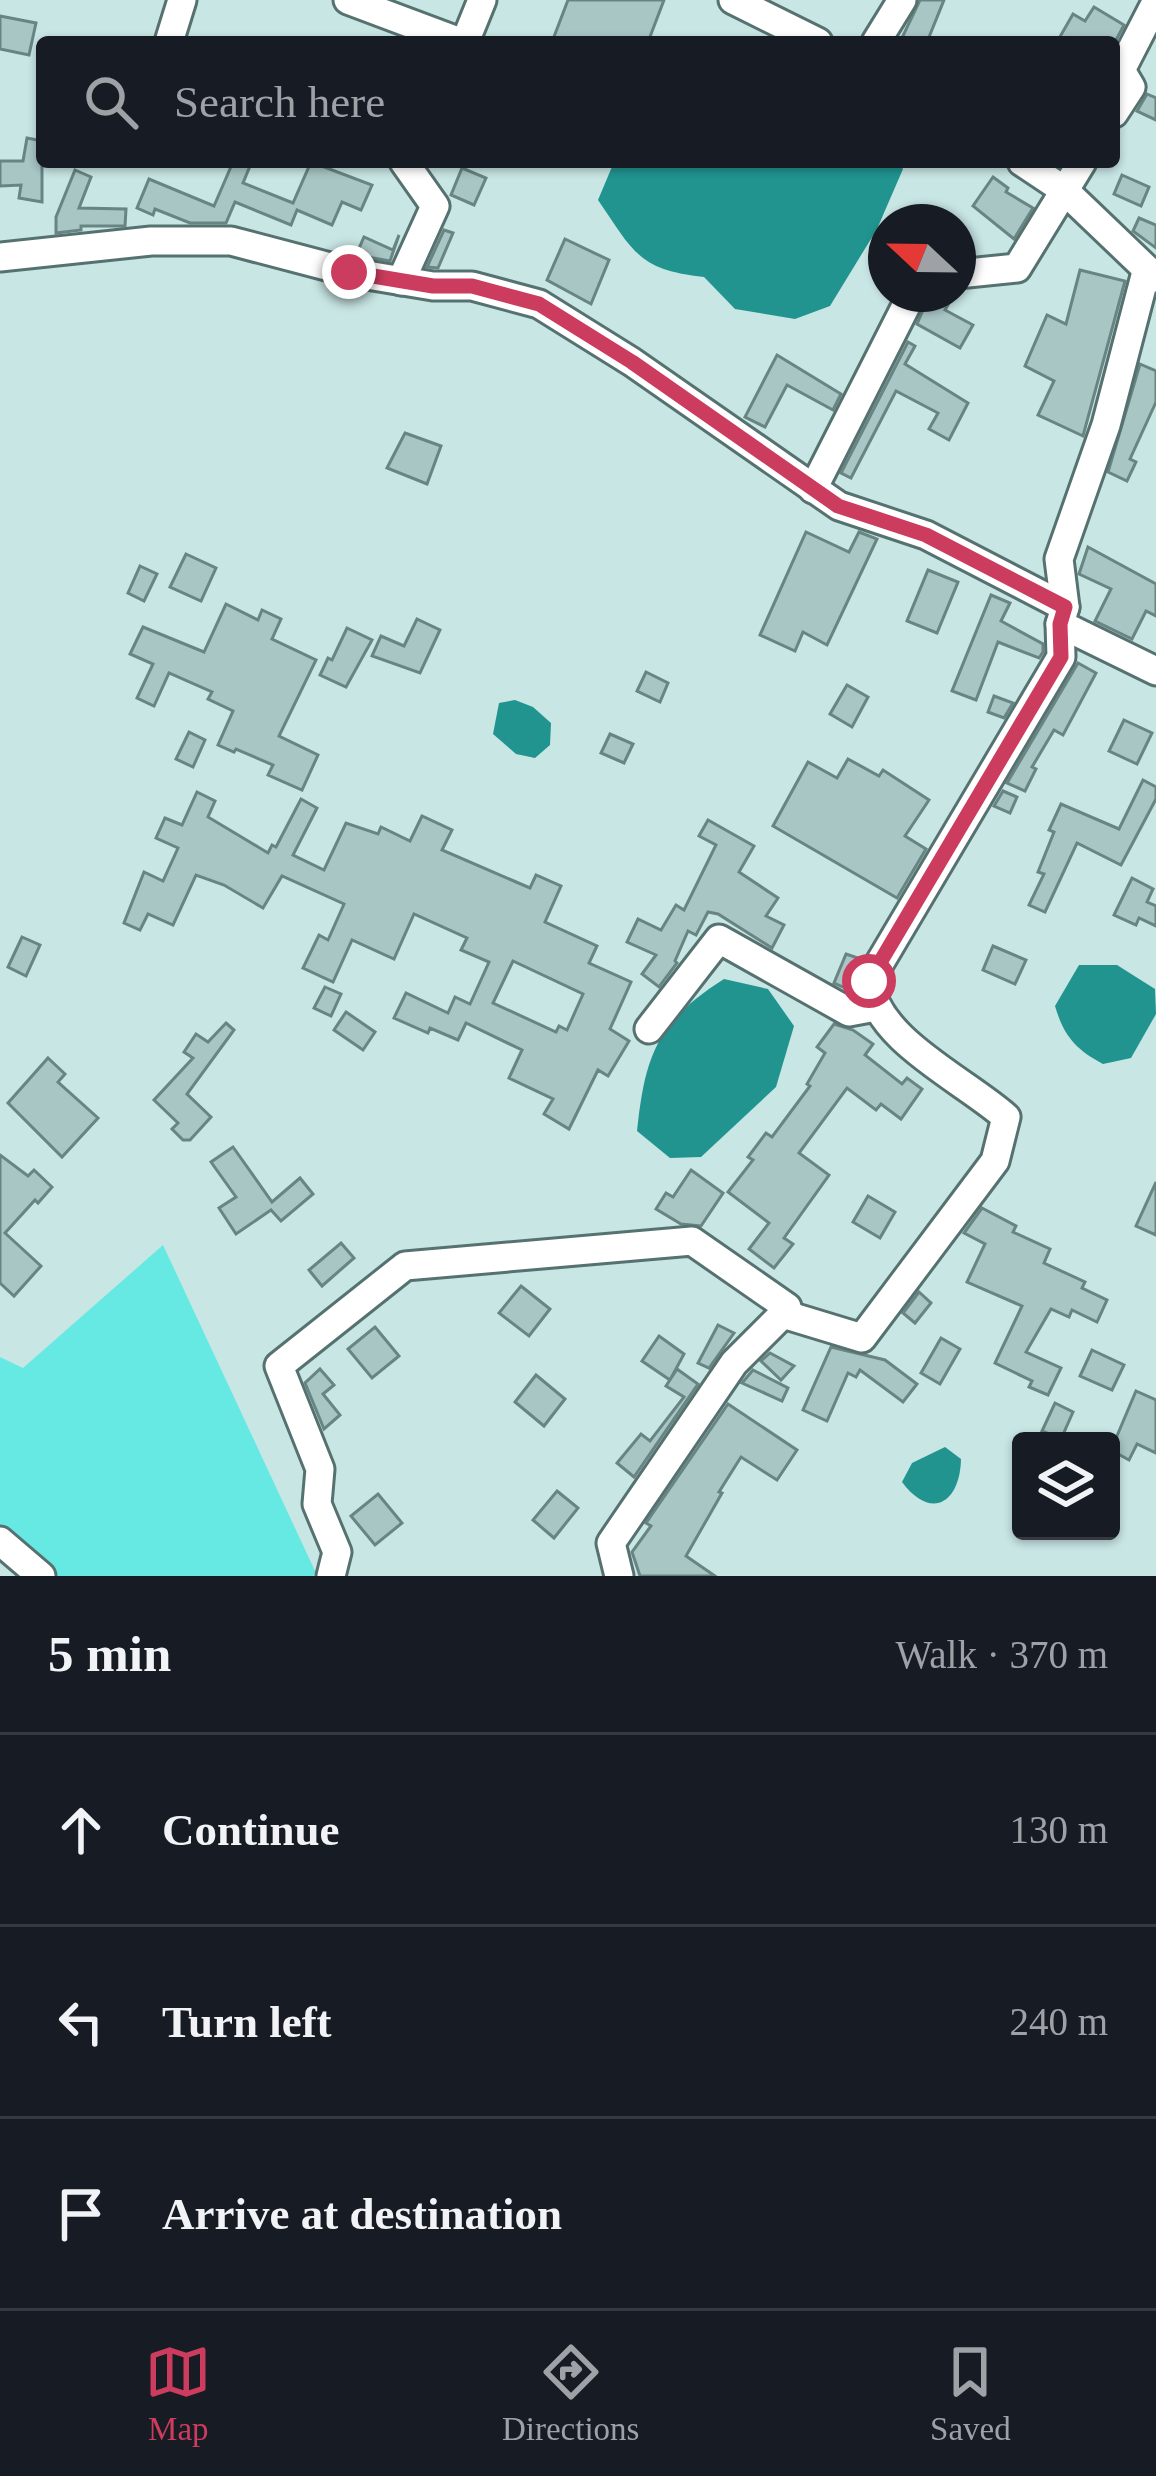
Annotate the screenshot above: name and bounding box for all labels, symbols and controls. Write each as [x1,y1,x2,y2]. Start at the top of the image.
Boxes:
search box [36,36,1120,168]
icon: search [78,69,144,135]
text: Search here [174,77,385,127]
north arrow [868,204,976,312]
route end [322,245,376,299]
route start [842,954,896,1008]
map controls [1012,1432,1120,1540]
button: layers [1012,1432,1120,1540]
text: 5 min [48,1626,171,1682]
text: Walk · 370 m [896,1633,1108,1676]
icon: ahead [48,1797,114,1863]
text: Continue [162,1805,340,1855]
text: 130 m [1009,1808,1108,1851]
icon: left [48,1989,114,2055]
text: Turn left [162,1997,332,2047]
text: 240 m [1009,2000,1108,2043]
icon: arrive [48,2181,114,2247]
text: Arrive at destination [162,2189,562,2239]
tab: Map [145,2339,211,2448]
tab: Directions [502,2339,639,2448]
tab: Saved [930,2339,1011,2448]

